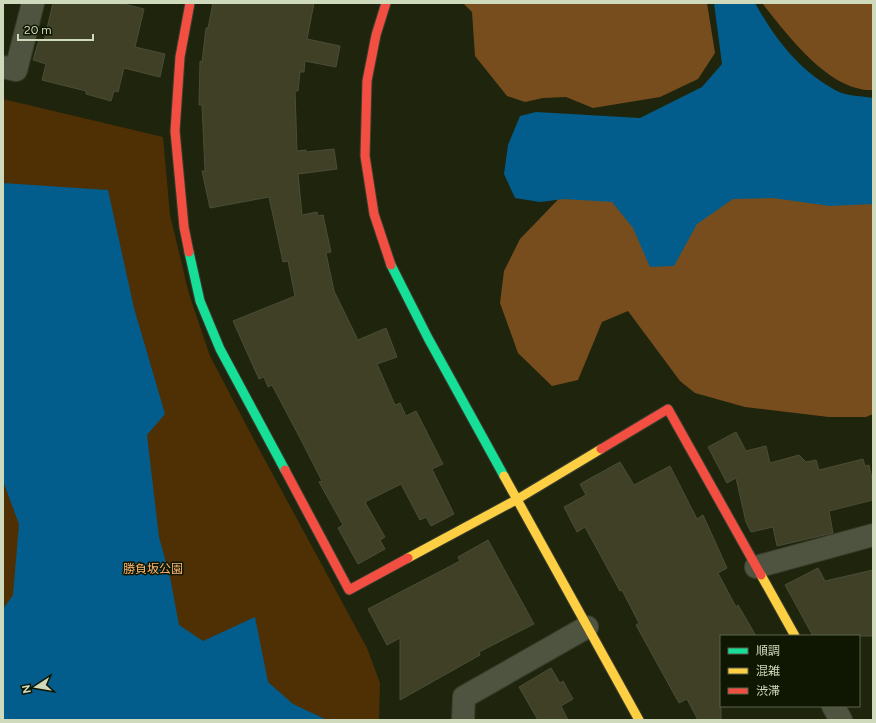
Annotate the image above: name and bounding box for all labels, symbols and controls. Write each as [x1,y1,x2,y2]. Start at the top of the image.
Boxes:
scale bar [18,16,93,42]
text: 20 m [24,23,52,37]
park label: 勝負坂公園 [123,562,183,576]
legend [720,635,860,707]
text: 順調 [756,644,780,658]
text: 混雑 [756,664,780,678]
north arrow [16,667,56,707]
text: N [19,683,34,694]
text: 渋滞 [756,684,780,698]

